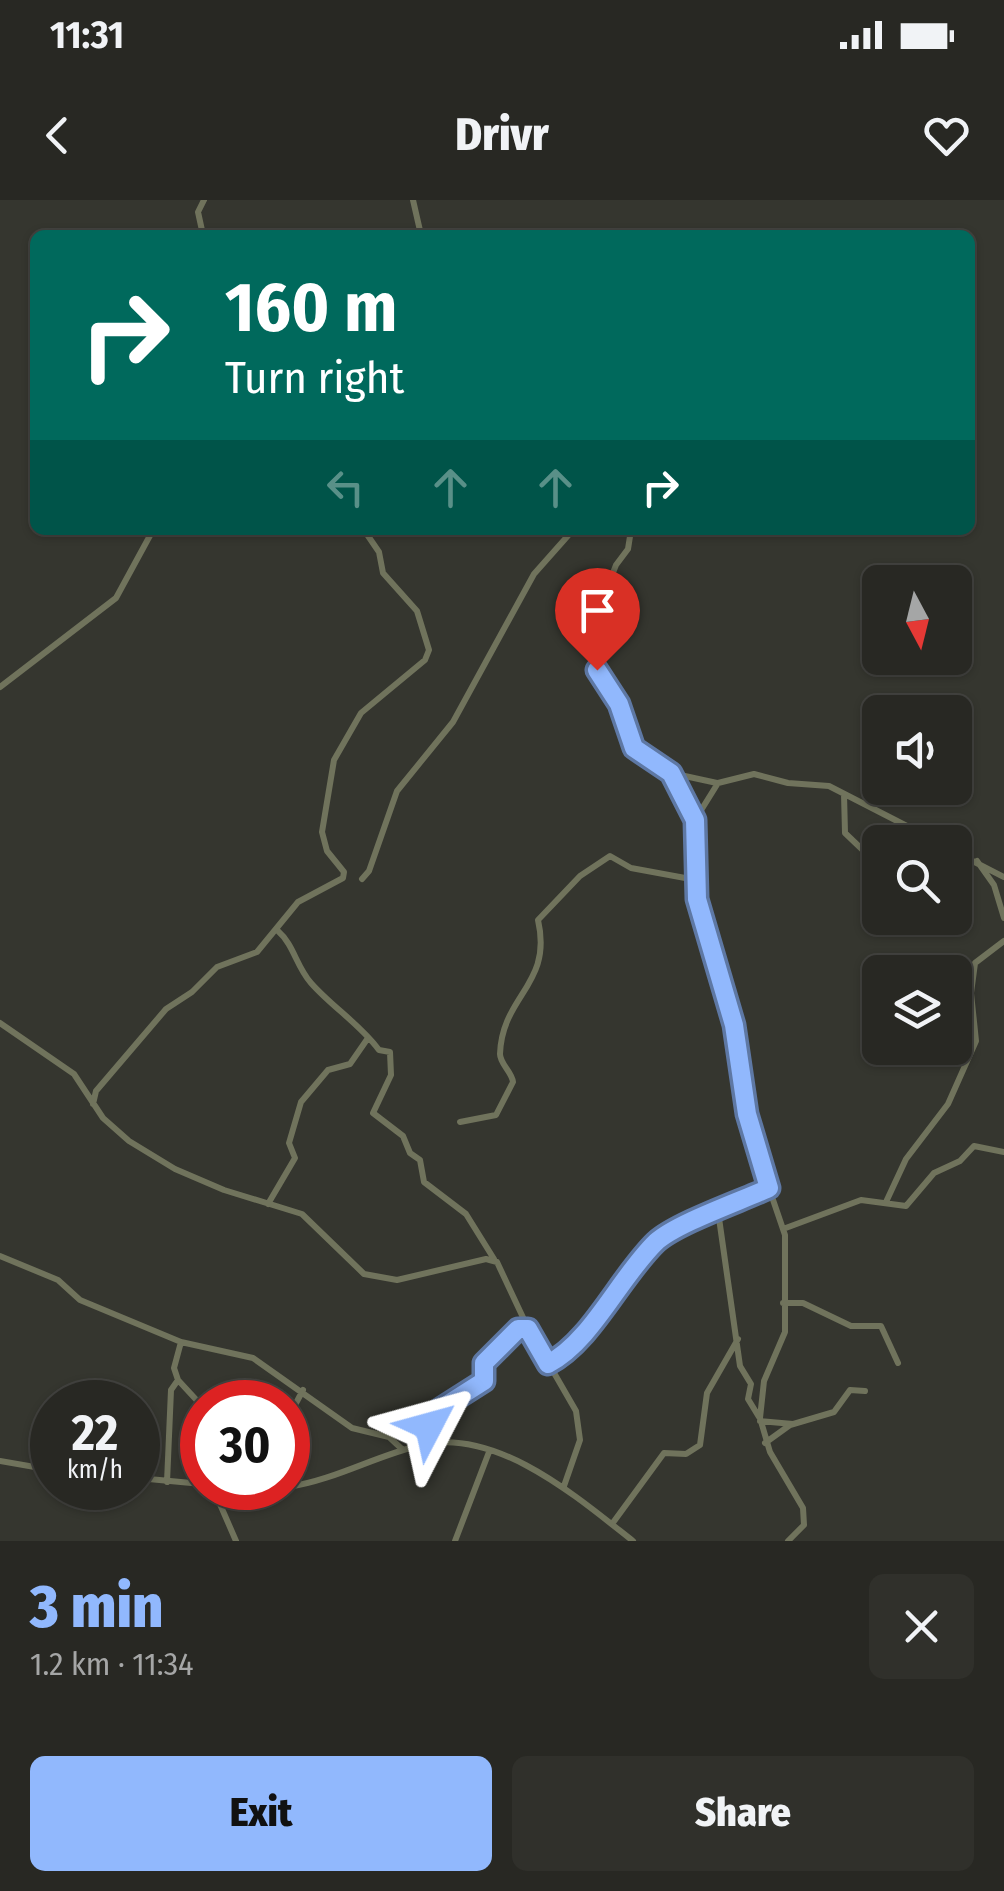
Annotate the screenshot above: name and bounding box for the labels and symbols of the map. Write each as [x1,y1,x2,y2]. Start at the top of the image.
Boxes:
north arrow [862,565,972,675]
pin [555,568,640,671]
position arrow [377,1374,481,1478]
speed limit sign: 30 [180,1380,310,1510]

